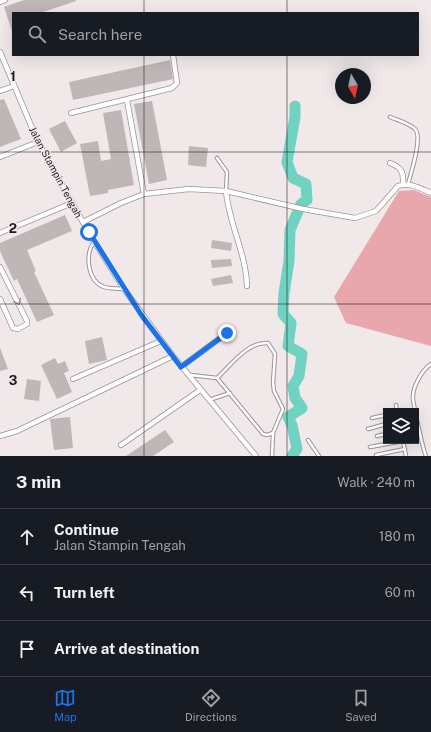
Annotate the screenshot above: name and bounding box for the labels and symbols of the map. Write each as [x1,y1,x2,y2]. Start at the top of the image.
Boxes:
north arrow [335,68,371,104]
text: 1 [10,69,16,84]
street label: Jalan Stampin Tengah [27,124,85,220]
text: 2 [9,221,17,236]
route start [80,223,98,241]
one-way arrow [13,298,20,305]
route end [218,324,236,342]
text: 3 [9,373,18,388]

